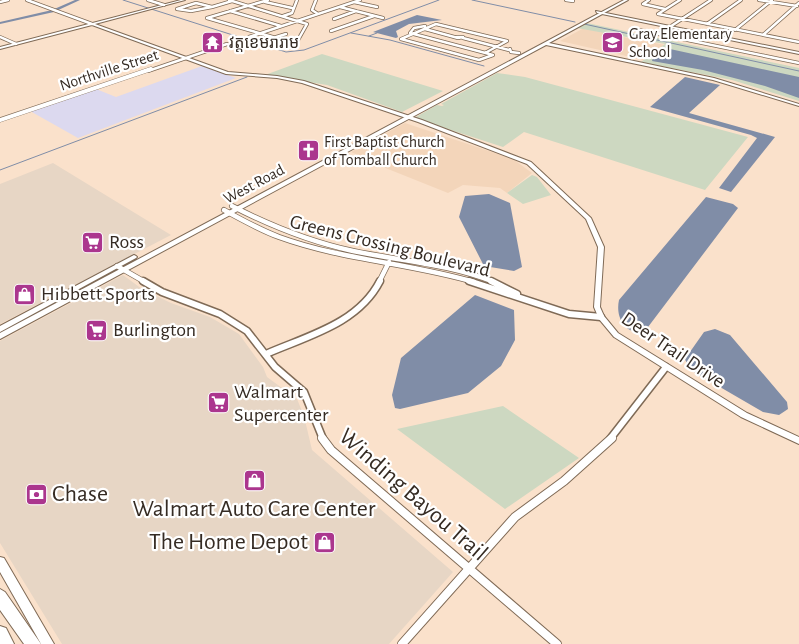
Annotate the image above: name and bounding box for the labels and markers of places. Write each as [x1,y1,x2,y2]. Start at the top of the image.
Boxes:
place label: Gray Elementary School [629,26,732,60]
temple icon: វត្តខេមរារាម [201,31,225,55]
school or university icon: Gray Elementary School [601,31,625,55]
place label: វត្តខេមរារាម [229,35,299,52]
place label: First Baptist Church of Tomball Church [324,134,445,168]
church icon: First Baptist Church of Tomball Church [296,139,320,163]
supermarket icon: Ross [81,230,105,254]
place label: Ross [109,232,144,252]
shop icon: Hibbett Sports [13,282,37,306]
place label: Hibbett Sports [41,284,155,304]
supermarket icon: Burlington [85,318,109,342]
place label: Burlington [113,320,196,340]
place label: Walmart Supercenter [234,382,329,425]
supermarket icon: Walmart Supercenter [206,391,230,415]
shop icon: Walmart Auto Care Center [242,468,266,492]
bank icon: Chase [24,482,48,506]
place label: Chase [52,482,108,506]
place label: Walmart Auto Care Center [133,497,376,521]
place label: The Home Depot [149,530,308,554]
shop icon: The Home Depot [312,530,336,554]

